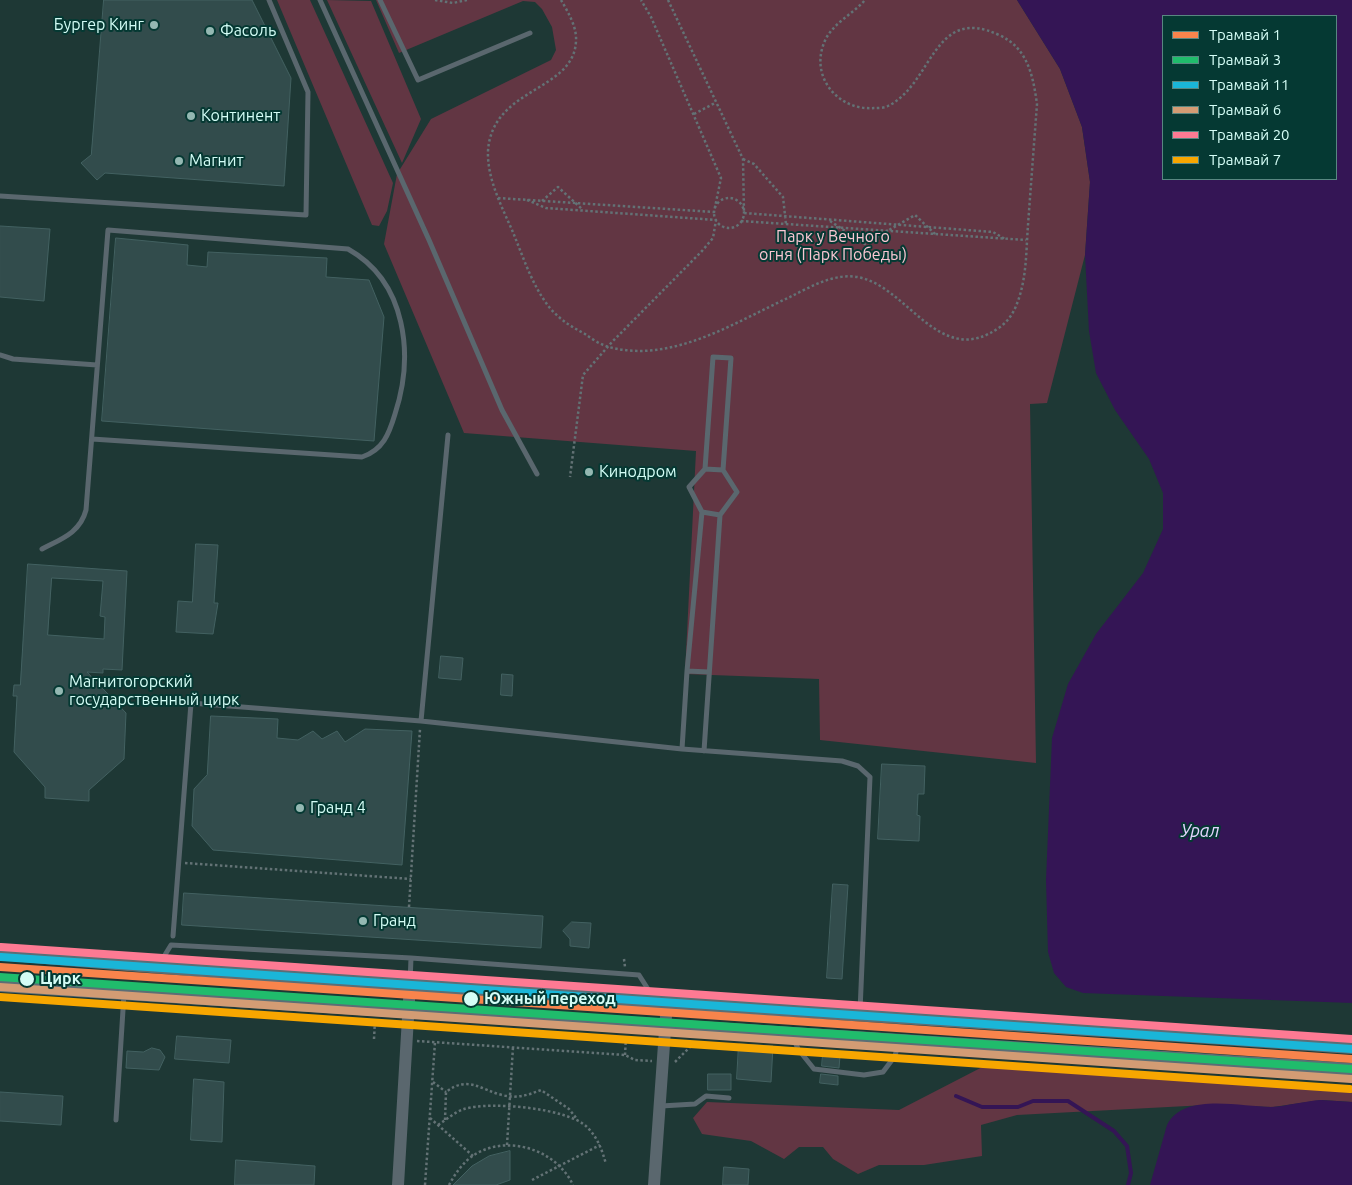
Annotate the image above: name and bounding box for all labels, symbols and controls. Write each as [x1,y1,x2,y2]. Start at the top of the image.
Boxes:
place label: Бургер Кинг [54,15,144,35]
legend [1162,15,1337,180]
marker: Бургер Кинг [148,19,160,31]
place label: Фасоль [220,21,276,41]
marker: Фасоль [204,25,216,37]
text: Трамвай 1 [1209,26,1281,43]
text: Трамвай 3 [1209,51,1281,68]
text: Трамвай 11 [1209,76,1290,93]
text: Трамвай 6 [1209,101,1281,118]
place label: Континент [201,106,280,126]
marker: Континент [185,110,197,122]
text: Трамвай 20 [1209,126,1290,143]
place label: Магнит [189,151,243,171]
text: Трамвай 7 [1209,151,1281,168]
marker: Магнит [173,155,185,167]
park label: Парк у Вечного огня (Парк Победы) [759,227,907,265]
place label: Кинодром [599,462,677,482]
marker: Кинодром [583,466,595,478]
place label: Магнитогорский государственный цирк [69,672,239,710]
marker: Магнитогорский государственный цирк [53,685,65,697]
place label: Гранд 4 [310,798,366,818]
marker: Гранд 4 [294,802,306,814]
water label: Урал [1181,820,1219,842]
place label: Гранд [373,911,416,931]
marker: Гранд [357,915,369,927]
place label: Цирк [40,969,81,989]
marker: Цирк [18,970,36,988]
place label: Южный переход [484,989,616,1009]
marker: Южный переход [462,990,480,1008]

